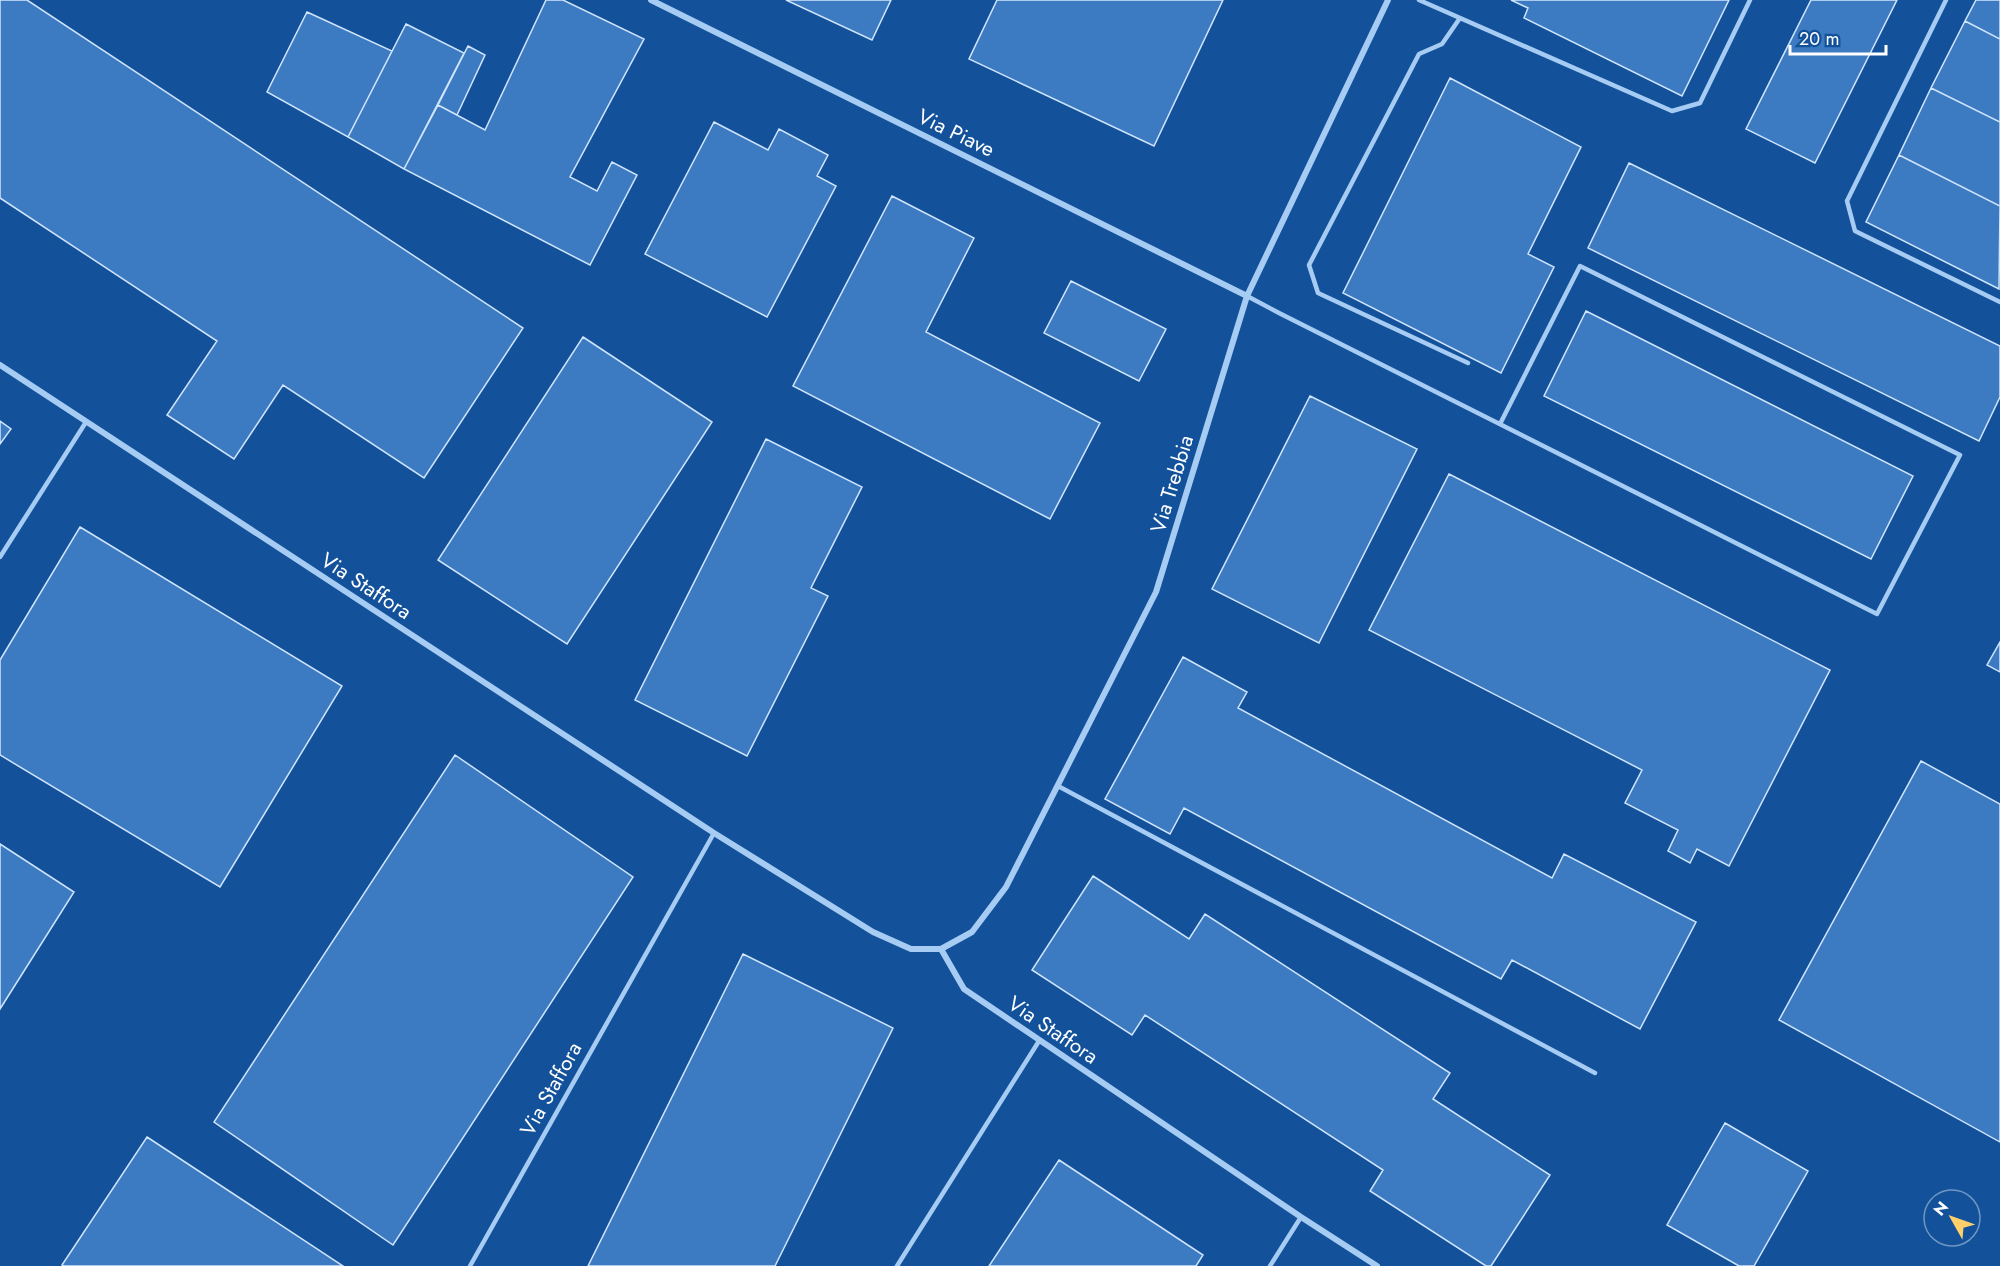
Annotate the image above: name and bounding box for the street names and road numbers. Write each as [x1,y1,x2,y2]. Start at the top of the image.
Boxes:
street label: Via Piave [912,101,1000,165]
street label: Via Trebbia [1143,431,1201,537]
street label: Via Staffora [315,545,417,627]
street label: Via Staffora [1002,989,1104,1071]
street label: Via Staffora [513,1037,589,1141]

